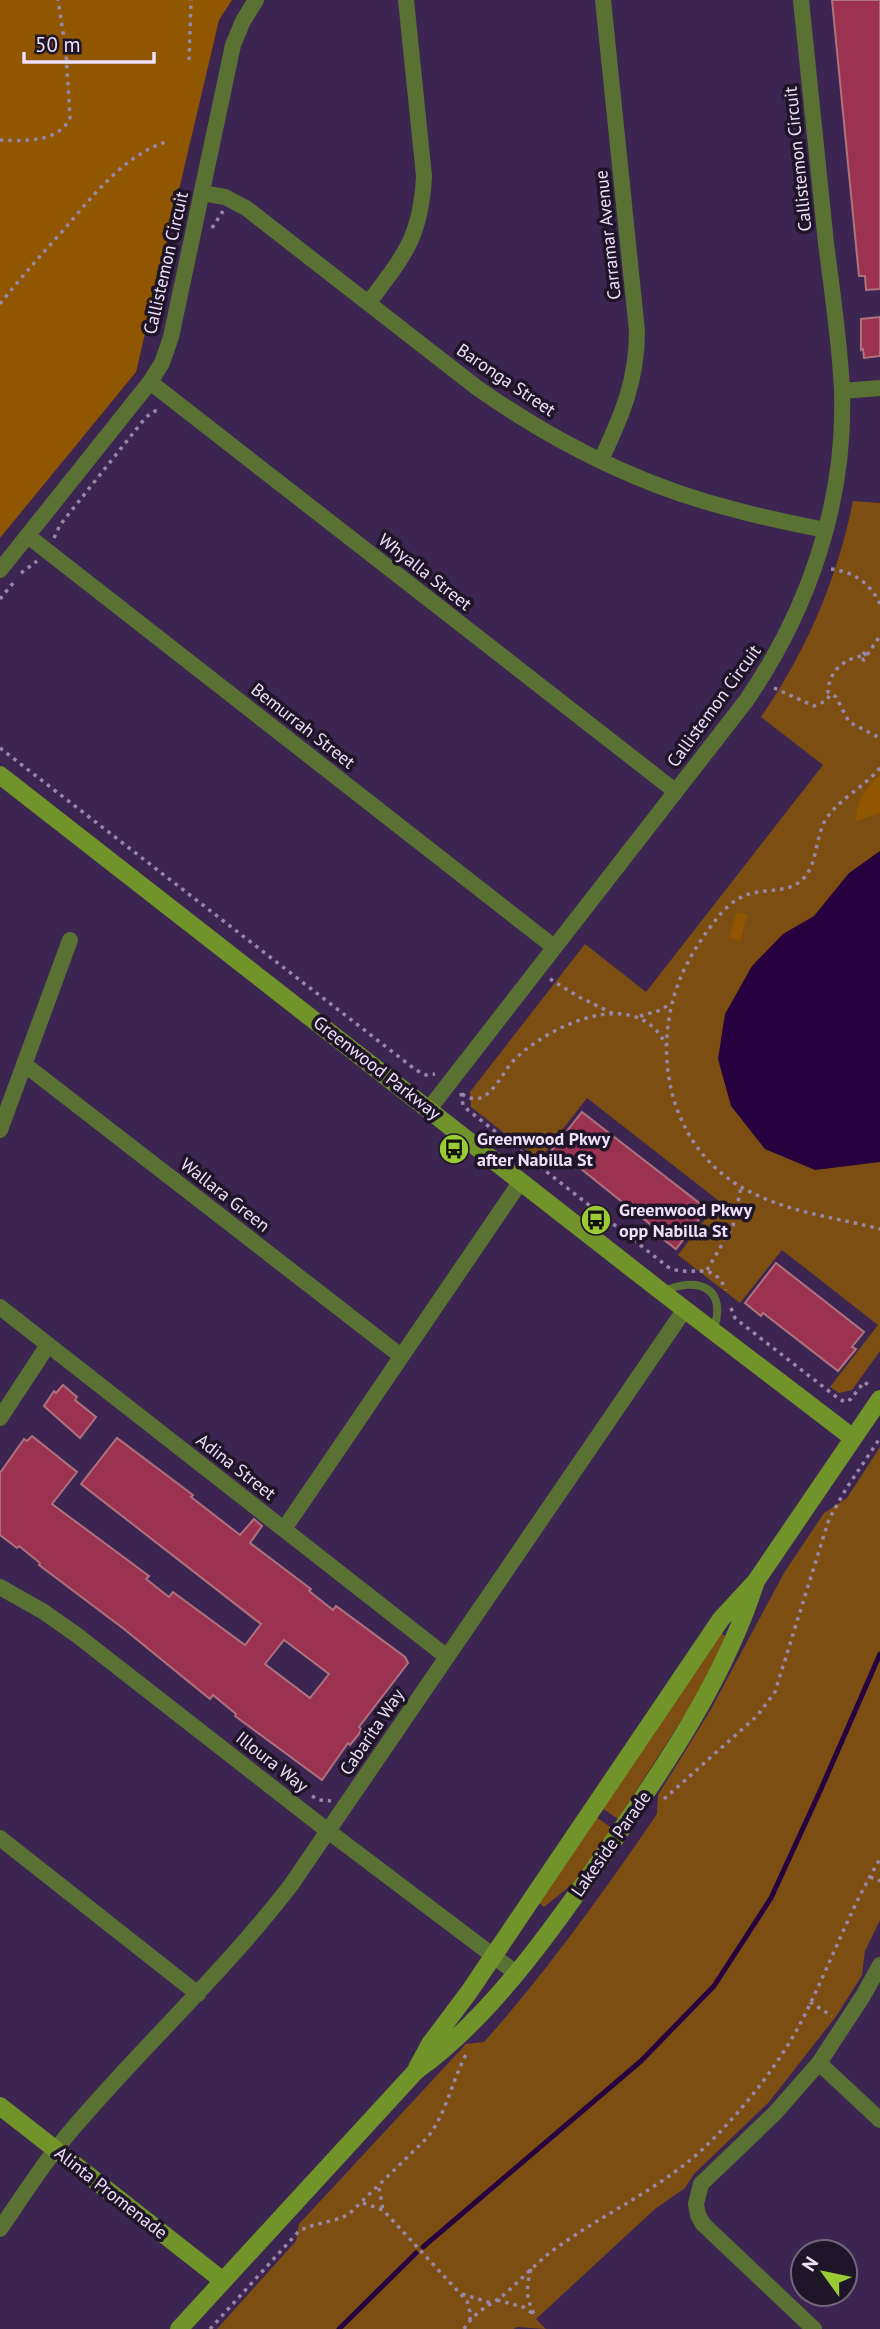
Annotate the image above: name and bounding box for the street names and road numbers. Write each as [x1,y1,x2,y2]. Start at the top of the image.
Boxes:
street label: Callistemon Circuit [778,85,817,233]
street label: Carramar Avenue [589,169,626,301]
street label: Callistemon Circuit [138,189,193,336]
street label: Baronga Street [452,338,560,421]
street label: Whyalla Street [374,528,477,615]
street label: Callistemon Circuit [661,640,766,771]
street label: Bemurrah Street [247,678,360,773]
street label: Greenwood Parkway [309,1011,446,1125]
street label: Wallara Green [176,1152,275,1237]
street label: Adina Street [192,1428,281,1505]
street label: Cabarita Way [334,1684,409,1779]
street label: Illoura Way [231,1726,314,1798]
street label: Lakeside Parade [566,1786,655,1901]
street label: Alinta Promenade [50,2141,172,2244]

